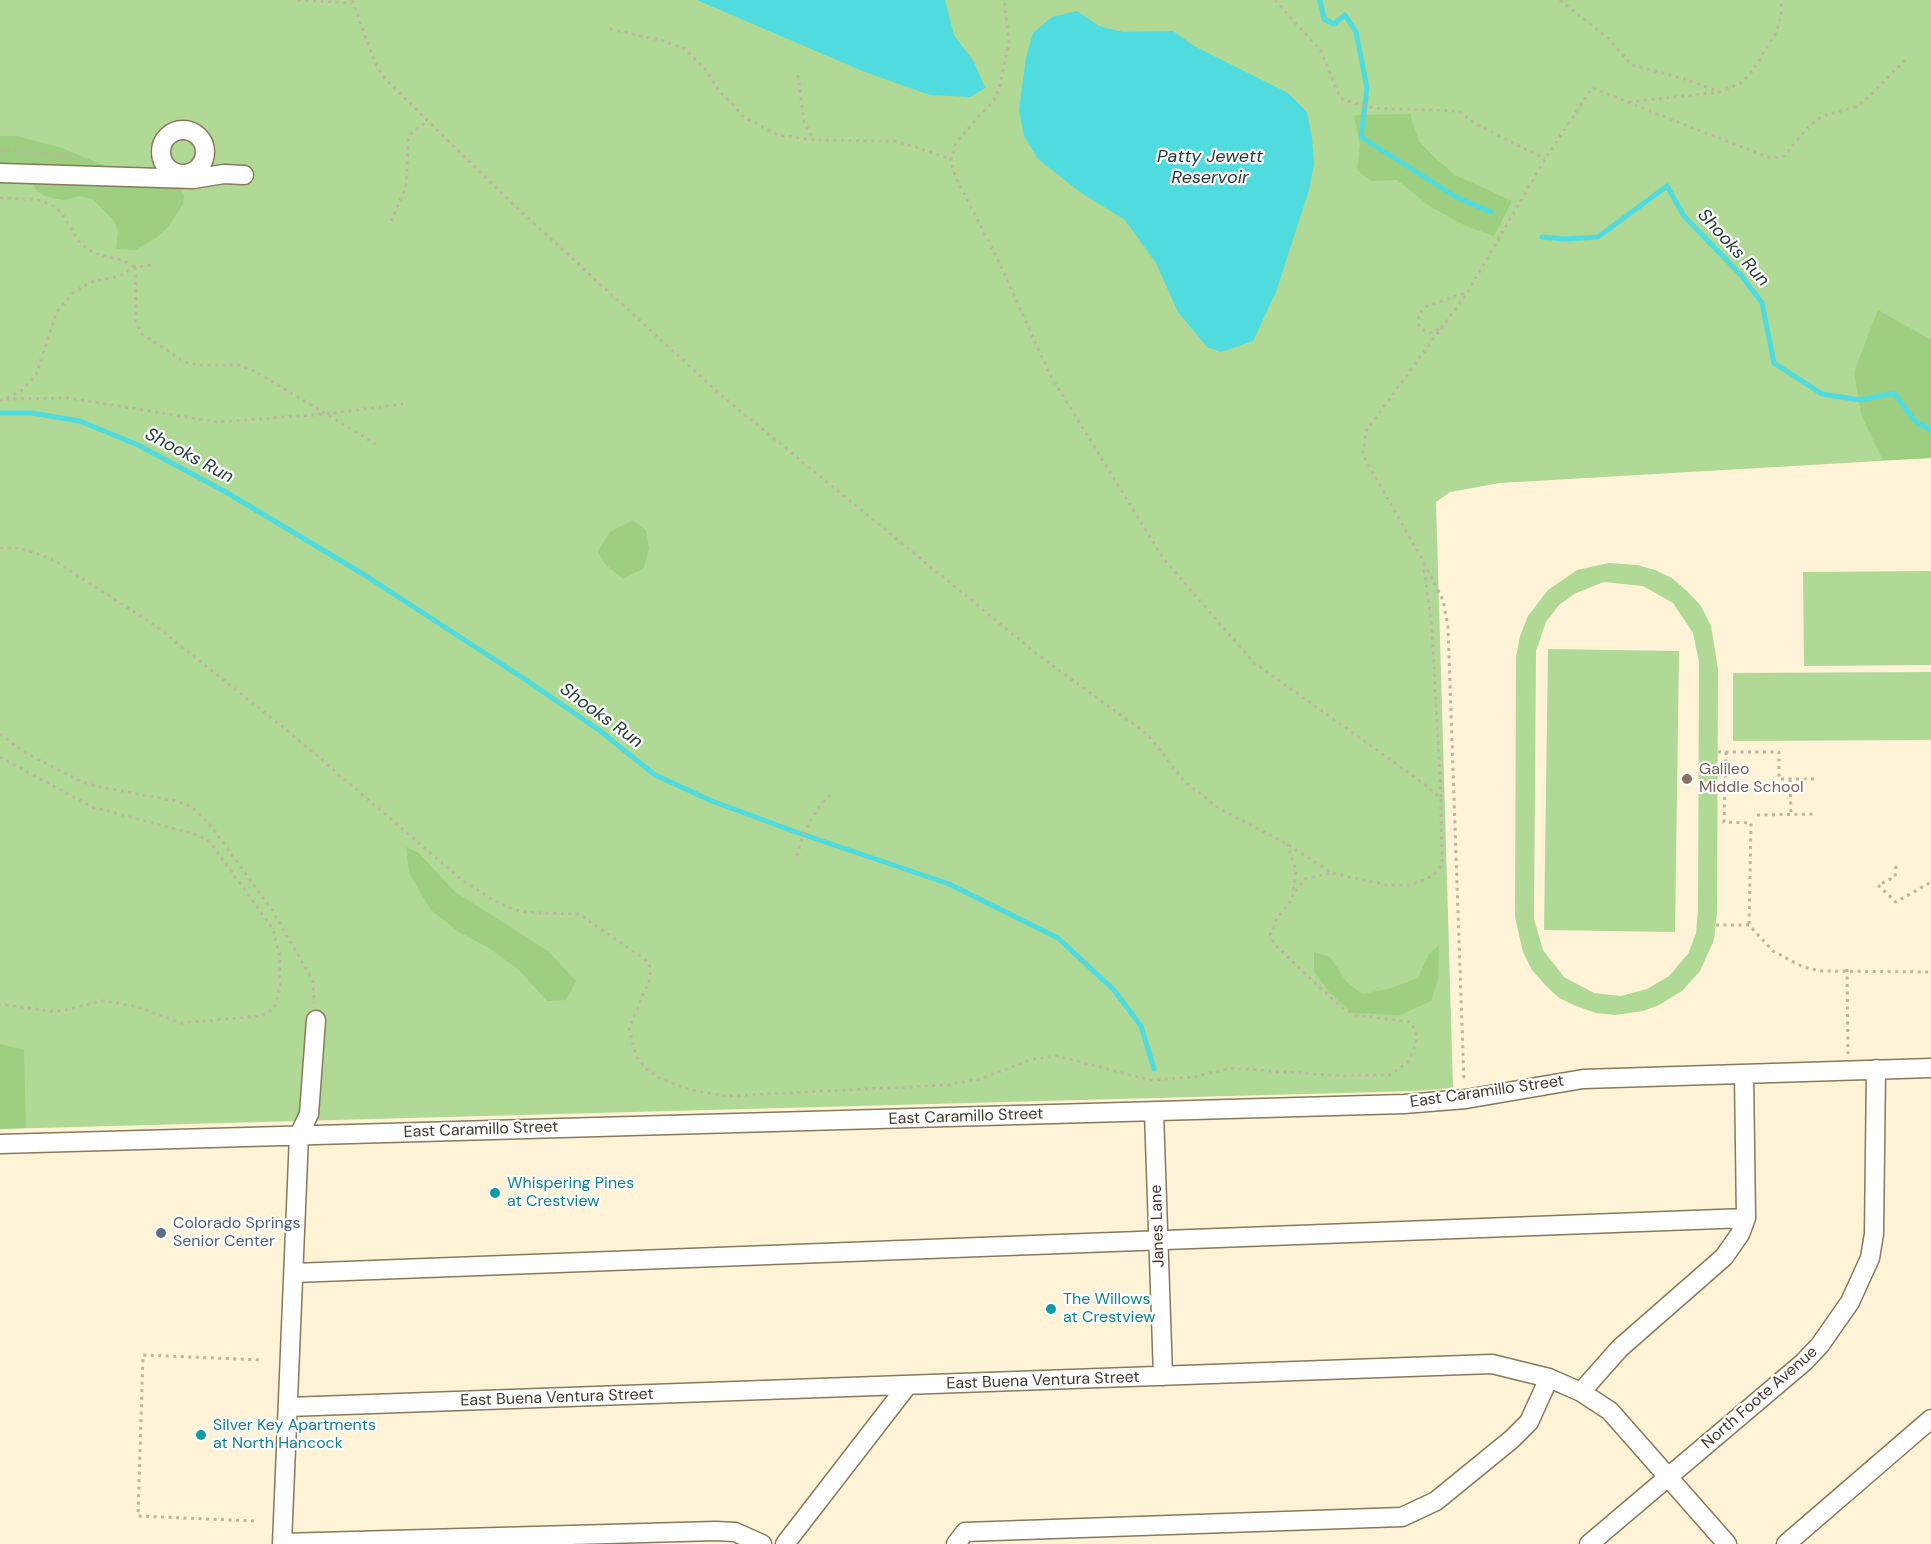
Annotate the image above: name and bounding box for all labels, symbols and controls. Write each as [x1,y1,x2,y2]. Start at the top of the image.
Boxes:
water label: Patty Jewett Reservoir [1157,146,1263,188]
water label: Shooks Run [1693,205,1773,291]
water label: Shooks Run [141,424,237,488]
water label: Shooks Run [555,679,647,753]
place label: Galileo Middle School [1699,760,1803,798]
marker: Galileo Middle School [1680,772,1694,786]
street label: East Caramillo Street [1409,1072,1565,1112]
street label: East Caramillo Street [888,1105,1044,1129]
street label: East Caramillo Street [403,1118,559,1142]
place label: Whispering Pines at Crestview [507,1174,634,1212]
street label: Janes Lane [1147,1184,1169,1268]
marker: Whispering Pines at Crestview [488,1186,502,1200]
place label: Colorado Springs Senior Center [173,1214,301,1252]
marker: Colorado Springs Senior Center [154,1226,168,1240]
place label: The Willows at Crestview [1063,1290,1155,1328]
marker: The Willows at Crestview [1044,1302,1058,1316]
street label: North Foote Avenue [1698,1343,1822,1453]
street label: East Buena Ventura Street [946,1368,1140,1394]
street label: East Buena Ventura Street [460,1385,654,1411]
place label: Silver Key Apartments at North Hancock [213,1416,376,1454]
marker: Silver Key Apartments at North Hancock [194,1428,208,1442]

